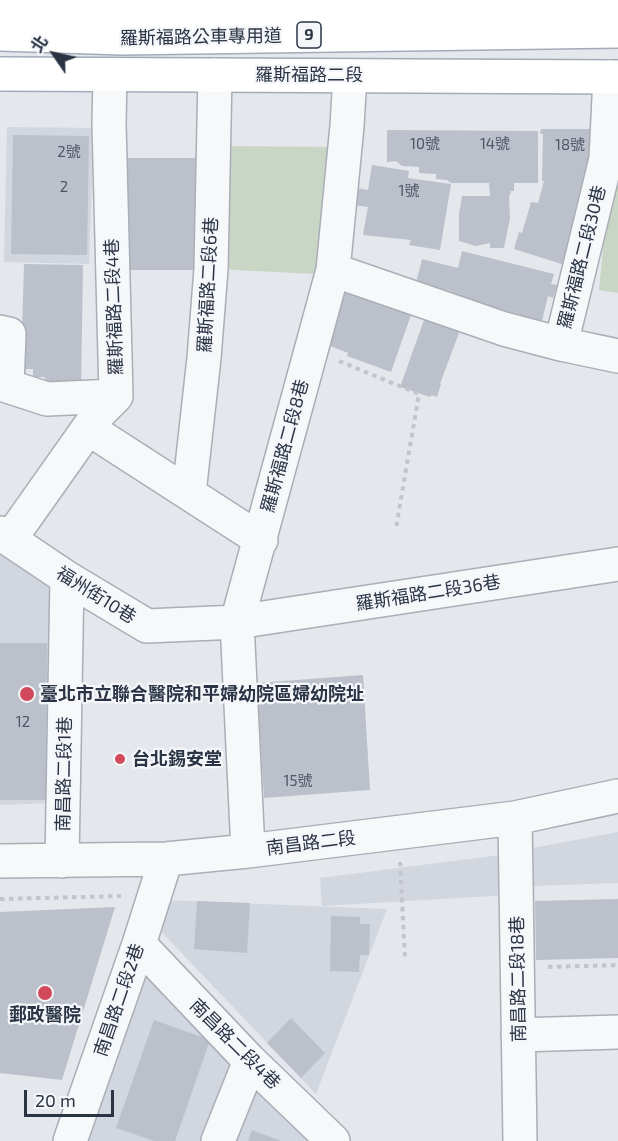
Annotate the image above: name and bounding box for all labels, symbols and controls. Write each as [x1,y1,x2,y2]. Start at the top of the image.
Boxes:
road number: 9 [297,22,321,48]
north arrow [24,24,84,84]
street label: 羅斯福路公車專用道 [120,25,282,49]
text: 北 [26,32,51,56]
street label: 羅斯福路二段 [255,64,363,86]
house number: 10號 [410,135,440,153]
house number: 14號 [480,135,510,153]
house number: 18號 [555,136,585,154]
house number: 2號 [57,143,81,161]
house number: 2 [60,178,68,196]
house number: 1號 [399,182,419,200]
street label: 羅斯福路二段30巷 [554,183,610,331]
street label: 羅斯福路二段6巷 [194,216,222,354]
street label: 羅斯福路二段4巷 [101,238,127,376]
street label: 羅斯福路二段8巷 [257,377,313,515]
street label: 福州街10巷 [52,562,140,628]
street label: 羅斯福路二段36巷 [354,571,502,615]
place label: 臺北市立聯合醫院和平婦幼院區婦幼院址 [40,683,364,705]
marker: 臺北市立聯合醫院和平婦幼院區婦幼院址 [18,685,36,703]
house number: 12 [16,713,30,731]
street label: 南昌路二段1巷 [52,716,76,832]
place label: 台北錫安堂 [132,748,222,770]
marker: 台北錫安堂 [113,752,127,766]
house number: 15號 [283,772,313,790]
street label: 南昌路二段 [265,827,357,859]
street label: 南昌路二段18巷 [506,916,530,1042]
street label: 南昌路二段2巷 [90,941,148,1059]
marker: 郵政醫院 [36,984,54,1002]
street label: 南昌路二段4巷 [185,994,285,1094]
place label: 郵政醫院 [9,1004,81,1026]
scale bar [27,1078,117,1116]
text: 20 m [35,1089,76,1111]

